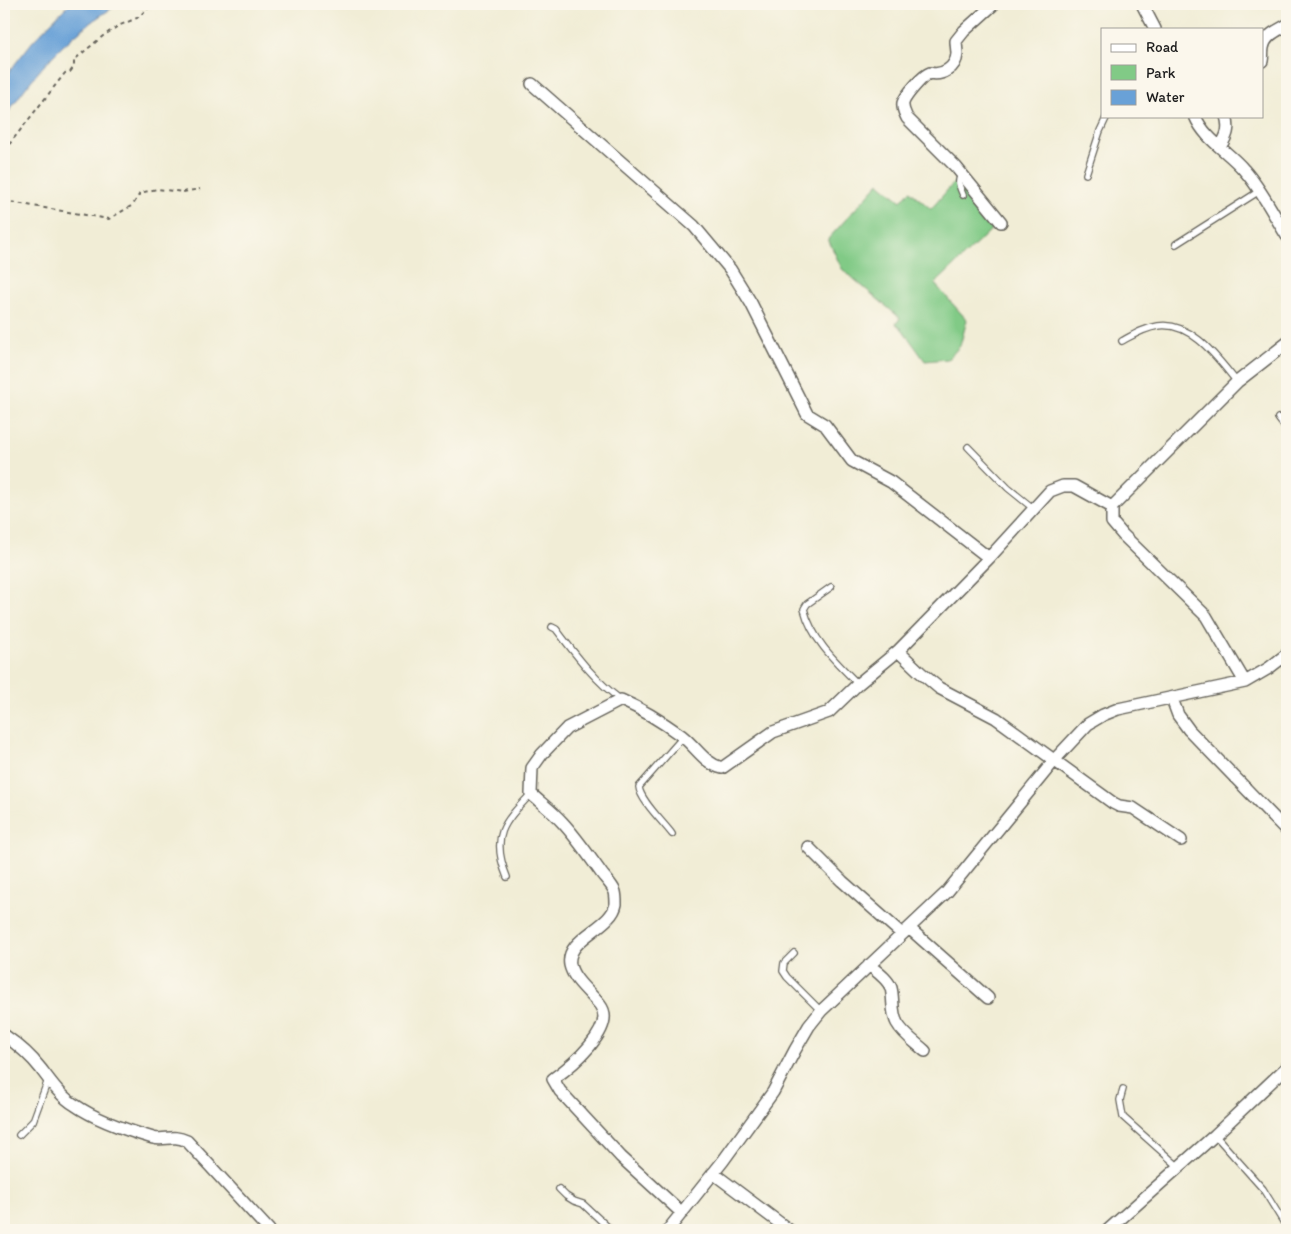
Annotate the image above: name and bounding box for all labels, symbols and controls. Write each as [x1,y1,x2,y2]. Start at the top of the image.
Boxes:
legend [1101,28,1264,118]
text: Road [1146,38,1179,56]
text: Park [1146,64,1176,82]
text: Water [1146,88,1185,106]

